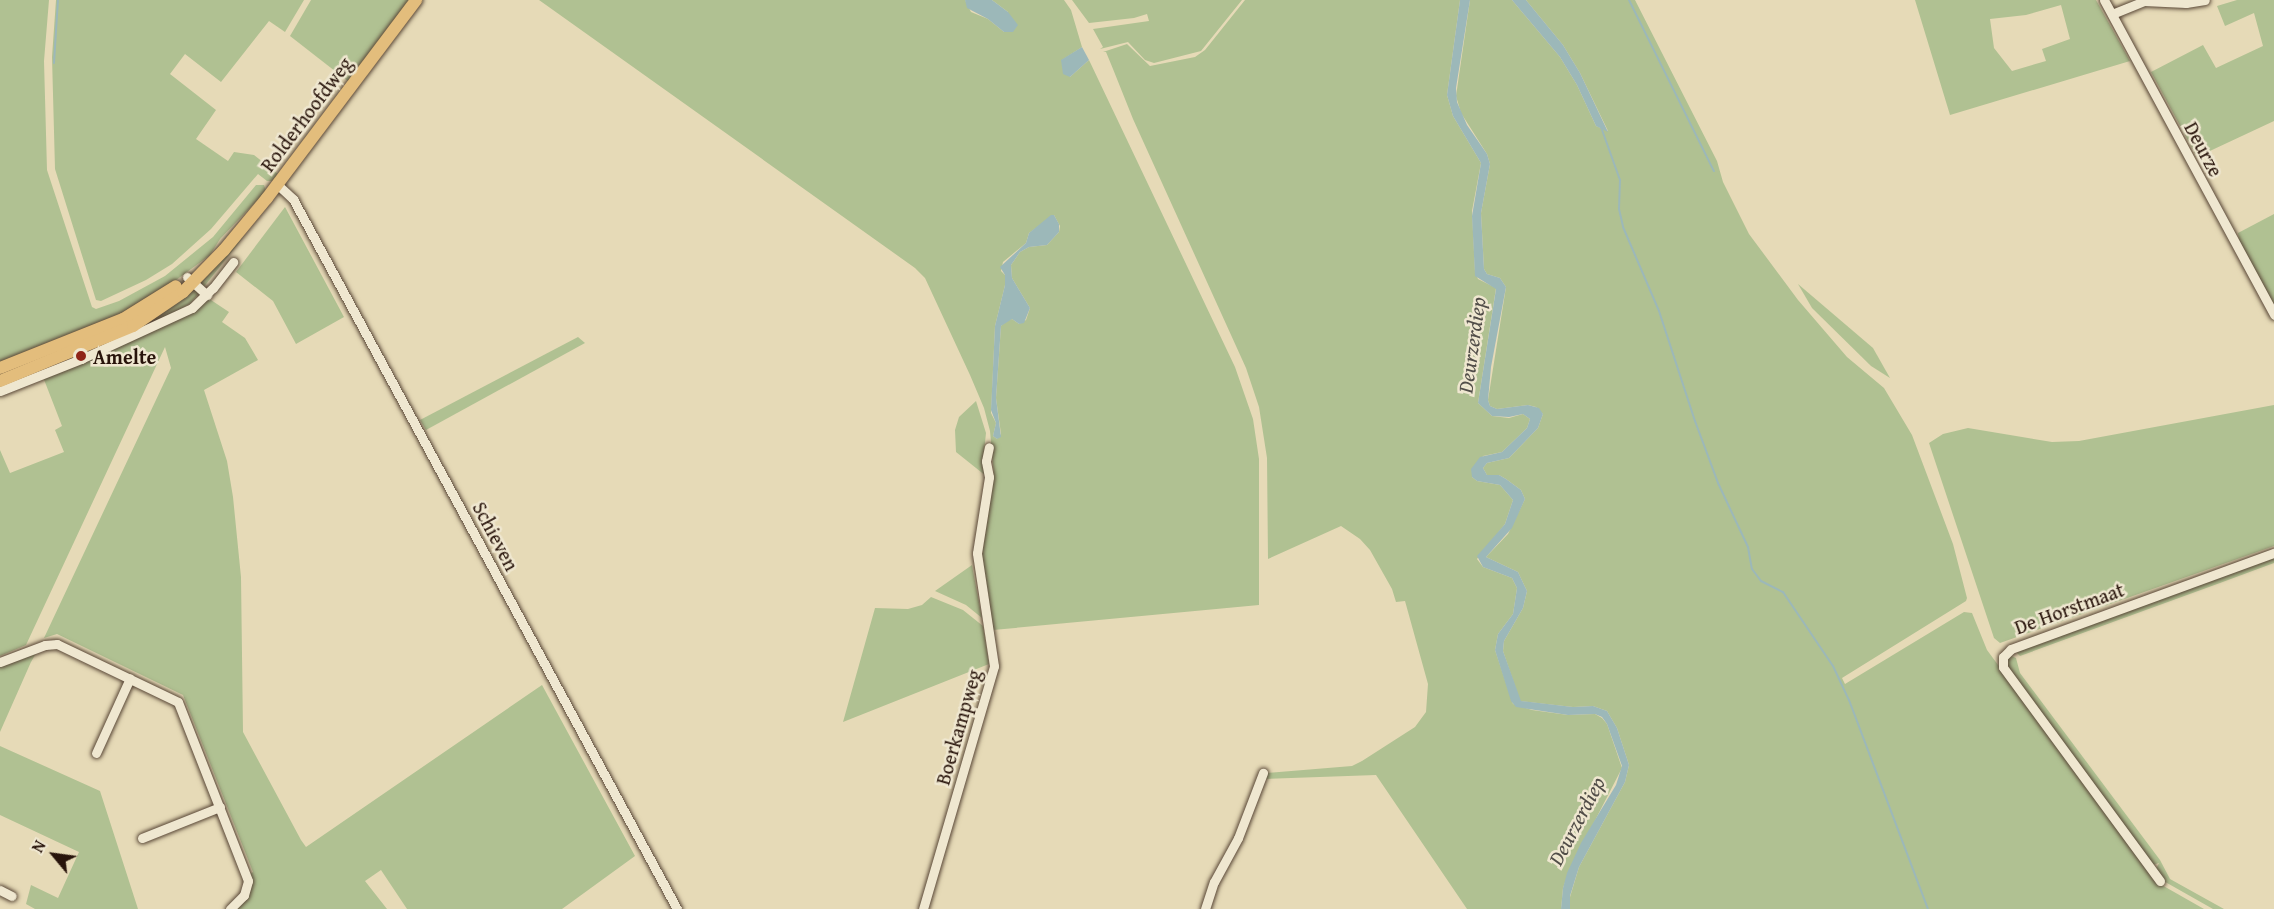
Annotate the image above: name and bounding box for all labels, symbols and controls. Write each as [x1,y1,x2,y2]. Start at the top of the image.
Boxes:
street label: Rolderhoofdweg [255,52,357,176]
street label: Deurze [2180,117,2228,181]
water label: Deurzerdiep [1453,295,1491,395]
place label: Amelte [93,344,156,368]
marker: Amelte [74,349,88,363]
street label: Schieven [468,497,524,575]
street label: De Horstmaat [2011,577,2127,639]
street label: Boerkampweg [930,666,986,788]
water label: Deurzerdiep [1543,772,1611,870]
north arrow [24,825,84,885]
text: N [25,836,51,857]

